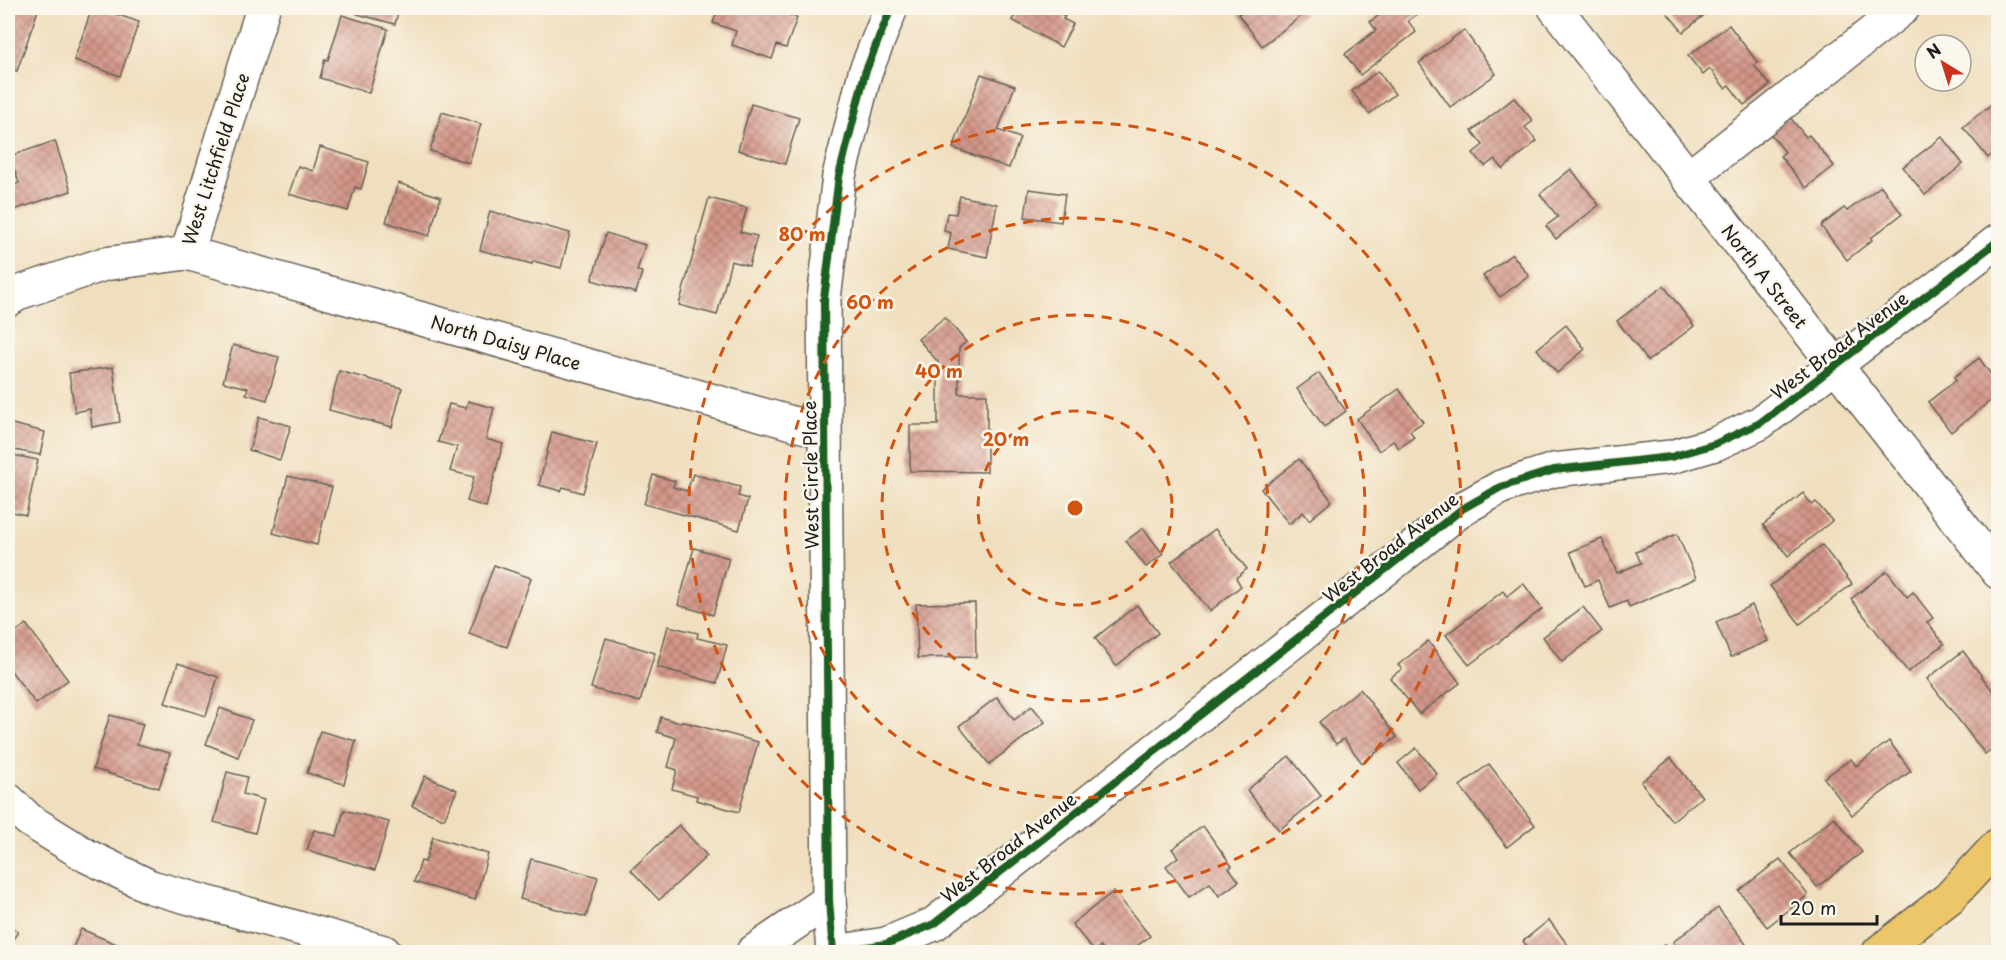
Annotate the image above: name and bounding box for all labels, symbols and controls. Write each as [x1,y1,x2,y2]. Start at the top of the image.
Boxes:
north arrow [1913,33,1973,93]
text: N [1921,37,1946,64]
street label: West Litchfield Place [174,70,256,248]
street label: North A Street [1716,218,1814,334]
text: 80 m [778,220,826,247]
street label: West Broad Avenue [1765,284,1914,406]
text: 60 m [846,288,894,315]
street label: North Daisy Place [428,308,584,376]
text: 40 m [915,357,963,384]
street label: West Circle Place [795,400,825,550]
text: 20 m [983,425,1029,452]
street label: West Broad Avenue [1316,485,1464,609]
centre of rings [1065,498,1085,518]
street label: West Broad Avenue [934,785,1082,909]
scale bar [1781,888,1877,926]
text: 20 m [1790,894,1836,921]

